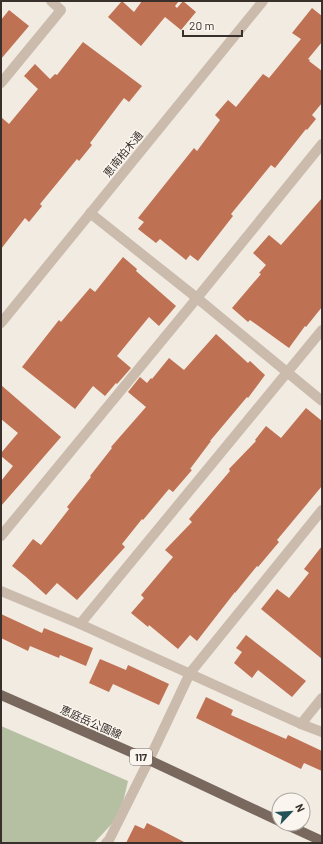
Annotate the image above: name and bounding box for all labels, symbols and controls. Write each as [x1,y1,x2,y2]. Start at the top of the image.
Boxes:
scale bar [183,12,242,38]
text: 20 m [189,18,215,32]
street label: 恵南柏木通 [100,128,145,179]
street label: 恵庭岳公園線 [58,702,124,741]
road number: 117 [130,749,152,765]
north arrow [271,792,311,832]
text: N [293,801,308,814]

